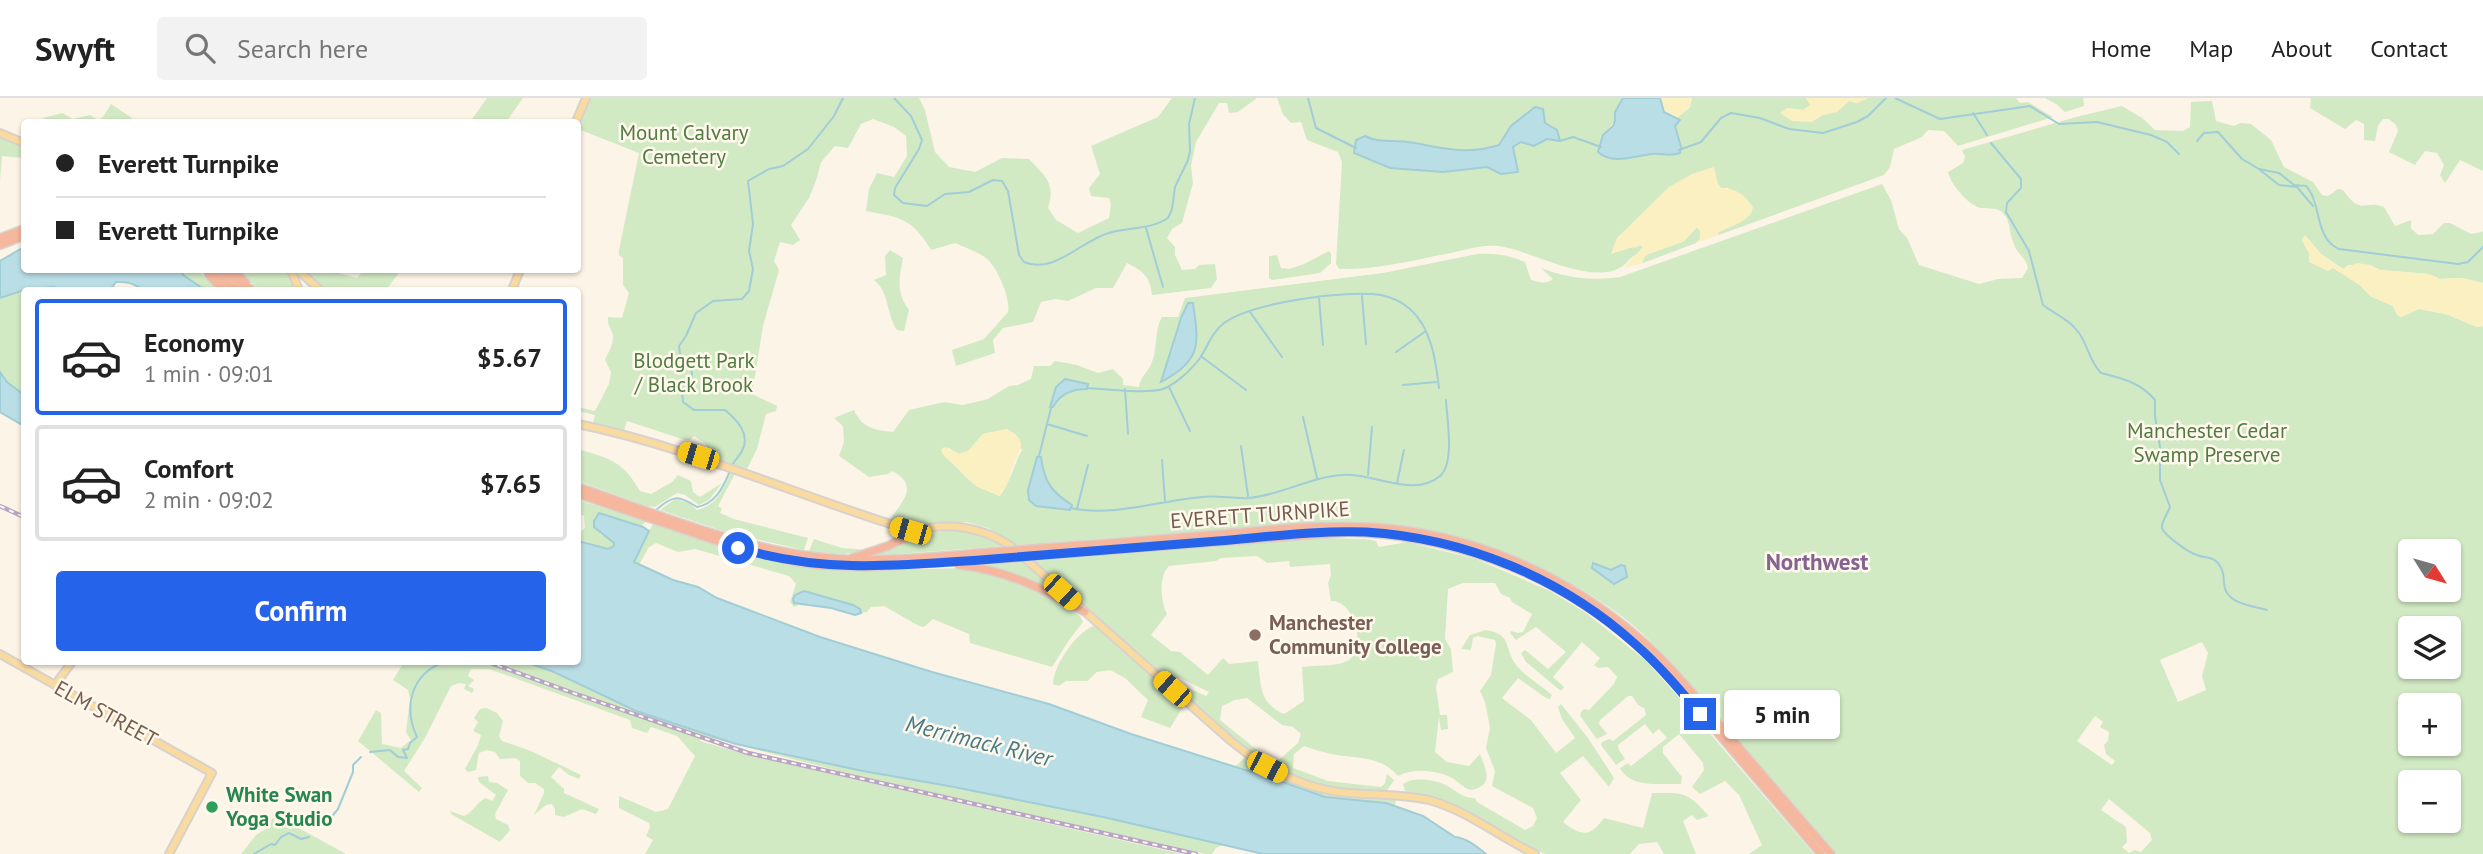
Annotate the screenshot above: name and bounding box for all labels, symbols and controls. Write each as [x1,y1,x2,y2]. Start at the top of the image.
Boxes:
search box [157,17,647,80]
text: Swyft [35,27,115,70]
icon: search [181,29,219,67]
text: Search here [237,32,368,65]
text: Home [2091,33,2151,64]
text: Map [2189,33,2233,64]
text: About [2271,33,2332,64]
text: Contact [2370,33,2448,64]
park label: Mount Calvary Cemetery [619,119,749,170]
text: Everett Turnpike [98,147,279,180]
text: Everett Turnpike [98,214,279,247]
icon: car [60,326,123,389]
text: Economy [144,326,244,359]
text: $5.67 [477,341,542,374]
park label: Blodgett Park / Black Brook [633,347,755,398]
text: 1 min · 09:01 [144,359,274,388]
park label: Manchester Cedar Swamp Preserve [2127,417,2287,468]
car [675,440,722,472]
icon: car [60,452,123,515]
text: Comfort [144,452,234,485]
text: $7.65 [480,467,542,500]
text: 2 min · 09:02 [144,485,274,514]
street label: EVERETT TURNPIKE [1169,495,1351,534]
car [887,515,934,547]
route start [722,532,754,564]
north arrow [2398,539,2460,602]
map controls [2398,539,2461,833]
district label: Northwest [1766,547,1868,576]
car [1040,570,1085,614]
button: Confirm [56,571,546,651]
place label: Manchester Community College [1269,609,1442,660]
button: layers [2398,616,2461,679]
marker: Manchester Community College [1247,627,1263,643]
car [1150,667,1195,711]
street label: ELM STREET [50,674,163,753]
callout: 5 min [1724,690,1840,738]
button: + [2398,693,2461,756]
route end [1684,698,1716,730]
text: 5 min [1754,700,1810,729]
water label: Merrimack River [903,708,1057,773]
car [1244,748,1291,786]
button: − [2398,770,2461,833]
place label: White Swan Yoga Studio [225,781,333,832]
marker: White Swan Yoga Studio [204,799,220,815]

